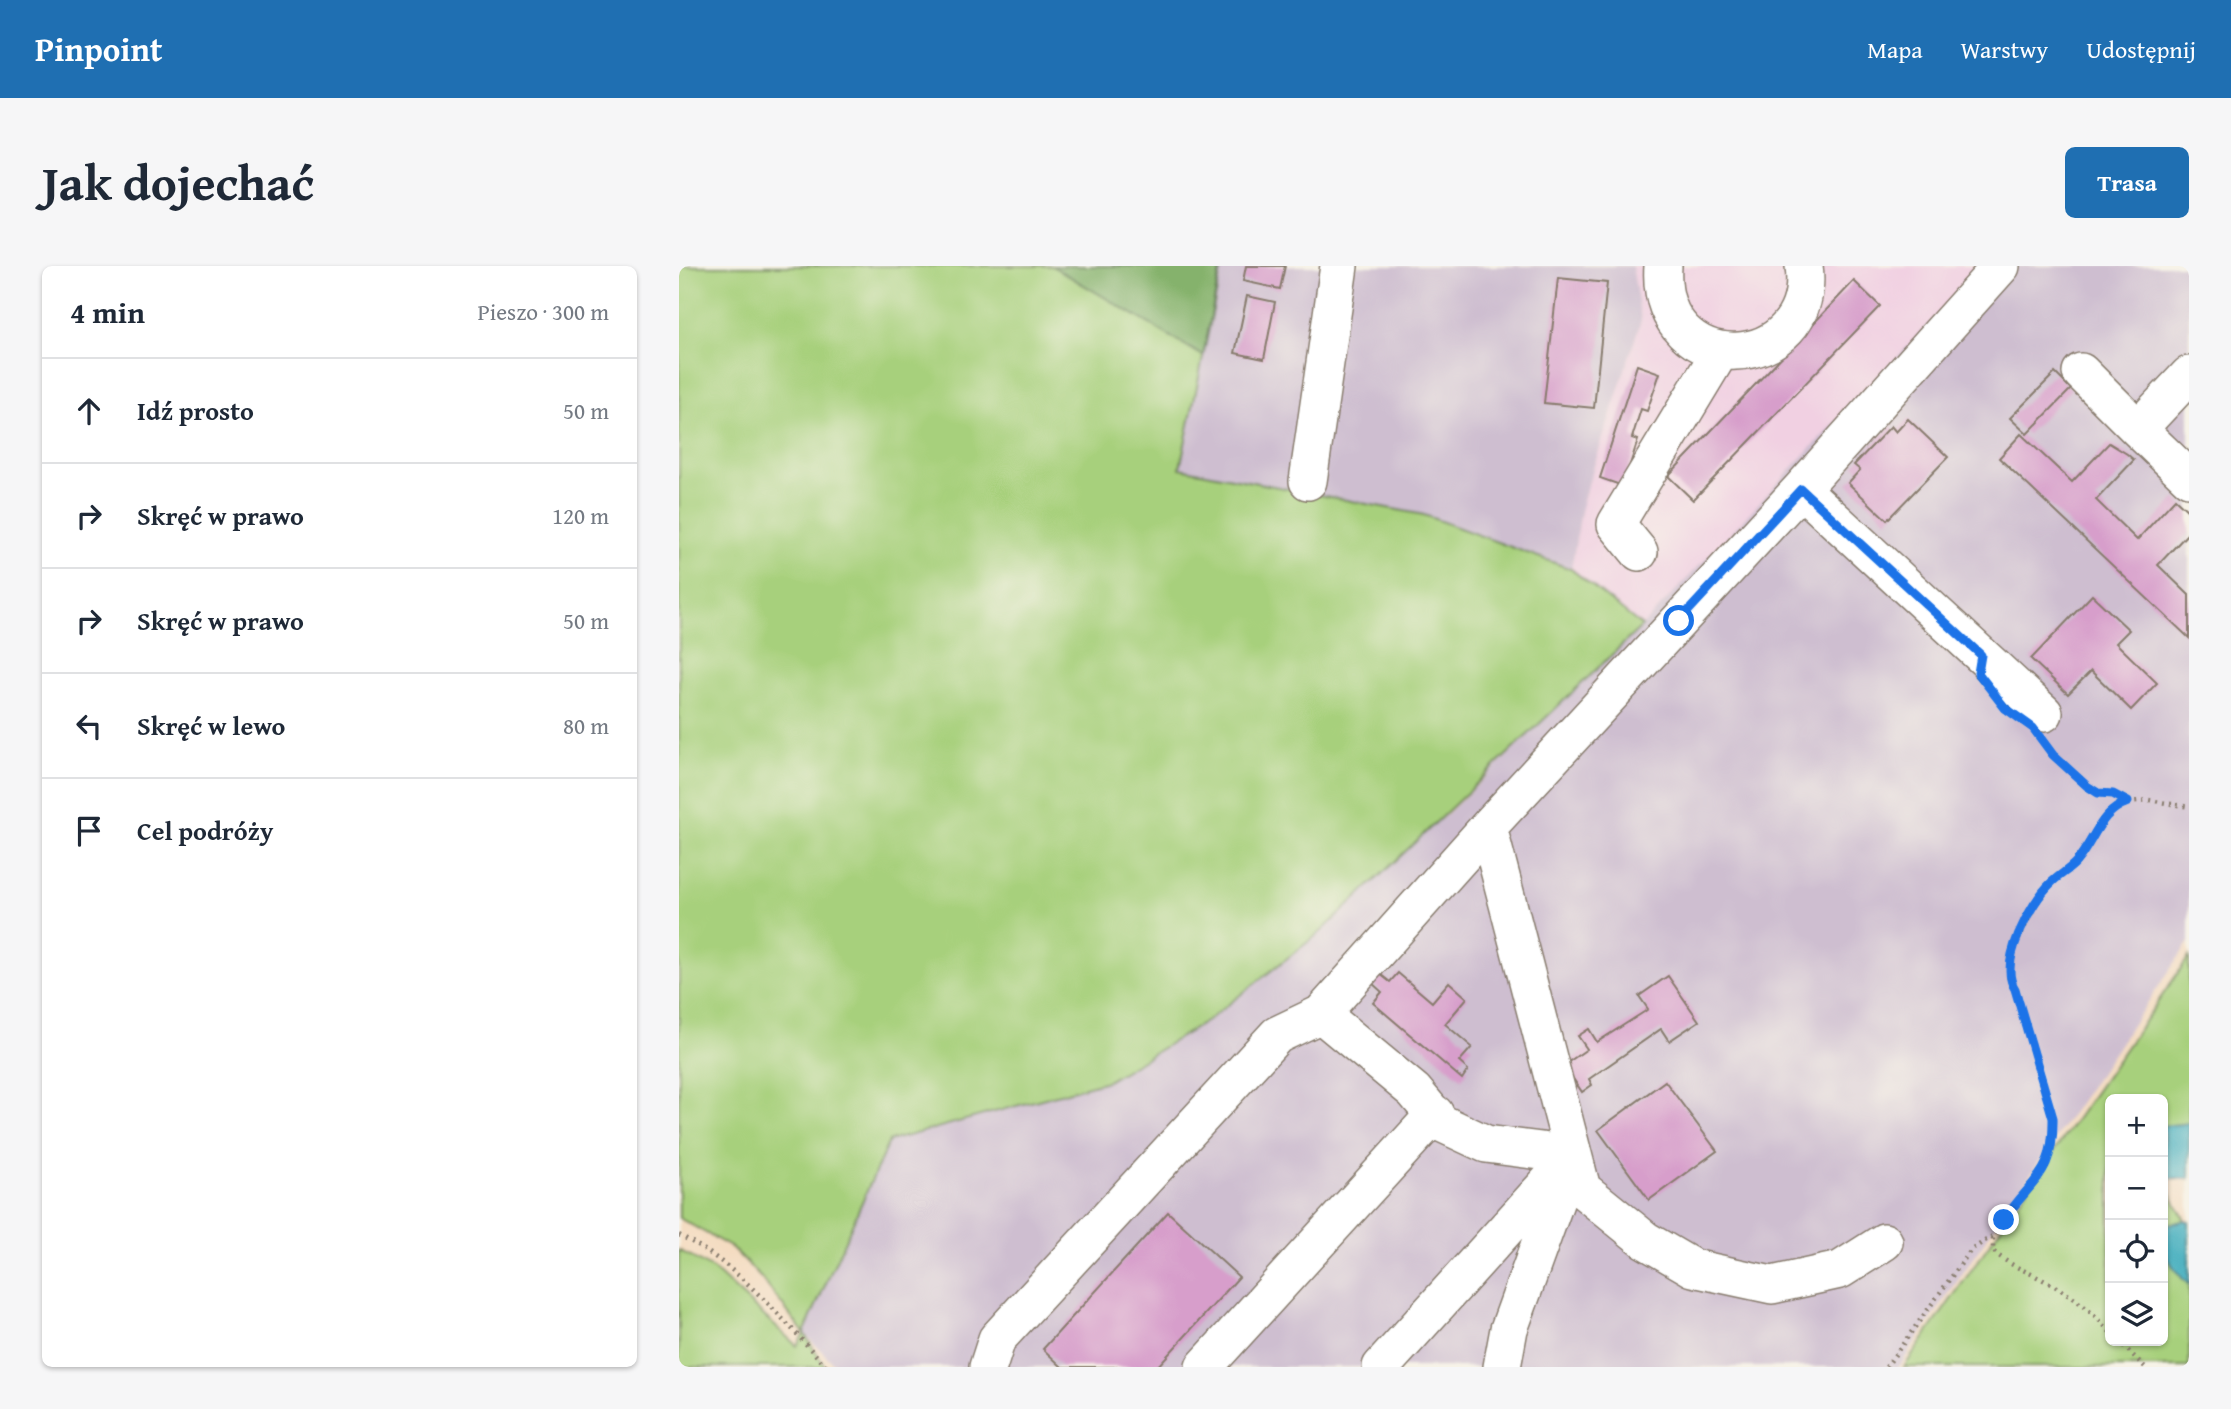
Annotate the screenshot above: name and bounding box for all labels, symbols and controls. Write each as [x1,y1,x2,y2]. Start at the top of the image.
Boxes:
text: Pinpoint [35,25,162,73]
text: Mapa [1867,32,1923,67]
text: Warstwy [1961,32,2048,67]
text: Udostępnij [2086,32,2196,67]
text: Jak dojechać [42,146,314,218]
button: Trasa [2065,147,2189,218]
text: 4 min [70,290,145,334]
text: Pieszo · 300 m [477,295,609,328]
text: Idź prosto [137,391,254,430]
icon: ahead [70,392,108,430]
text: 50 m [563,394,609,427]
text: Skręć w prawo [137,496,304,535]
icon: right [70,497,108,535]
text: 120 m [552,499,609,532]
text: Skręć w prawo [137,601,304,640]
icon: right [70,602,108,640]
text: 50 m [563,604,609,637]
route start [1663,605,1694,636]
text: Skręć w lewo [137,706,285,745]
icon: left [70,707,108,745]
text: 80 m [563,709,609,742]
text: Cel podróży [137,811,273,850]
icon: arrive [70,812,108,850]
map controls [2105,1094,2168,1346]
button: + [2105,1094,2168,1157]
button: − [2105,1157,2168,1220]
route end [1988,1204,2019,1235]
button: locate [2105,1220,2168,1283]
button: layers [2105,1283,2168,1346]

